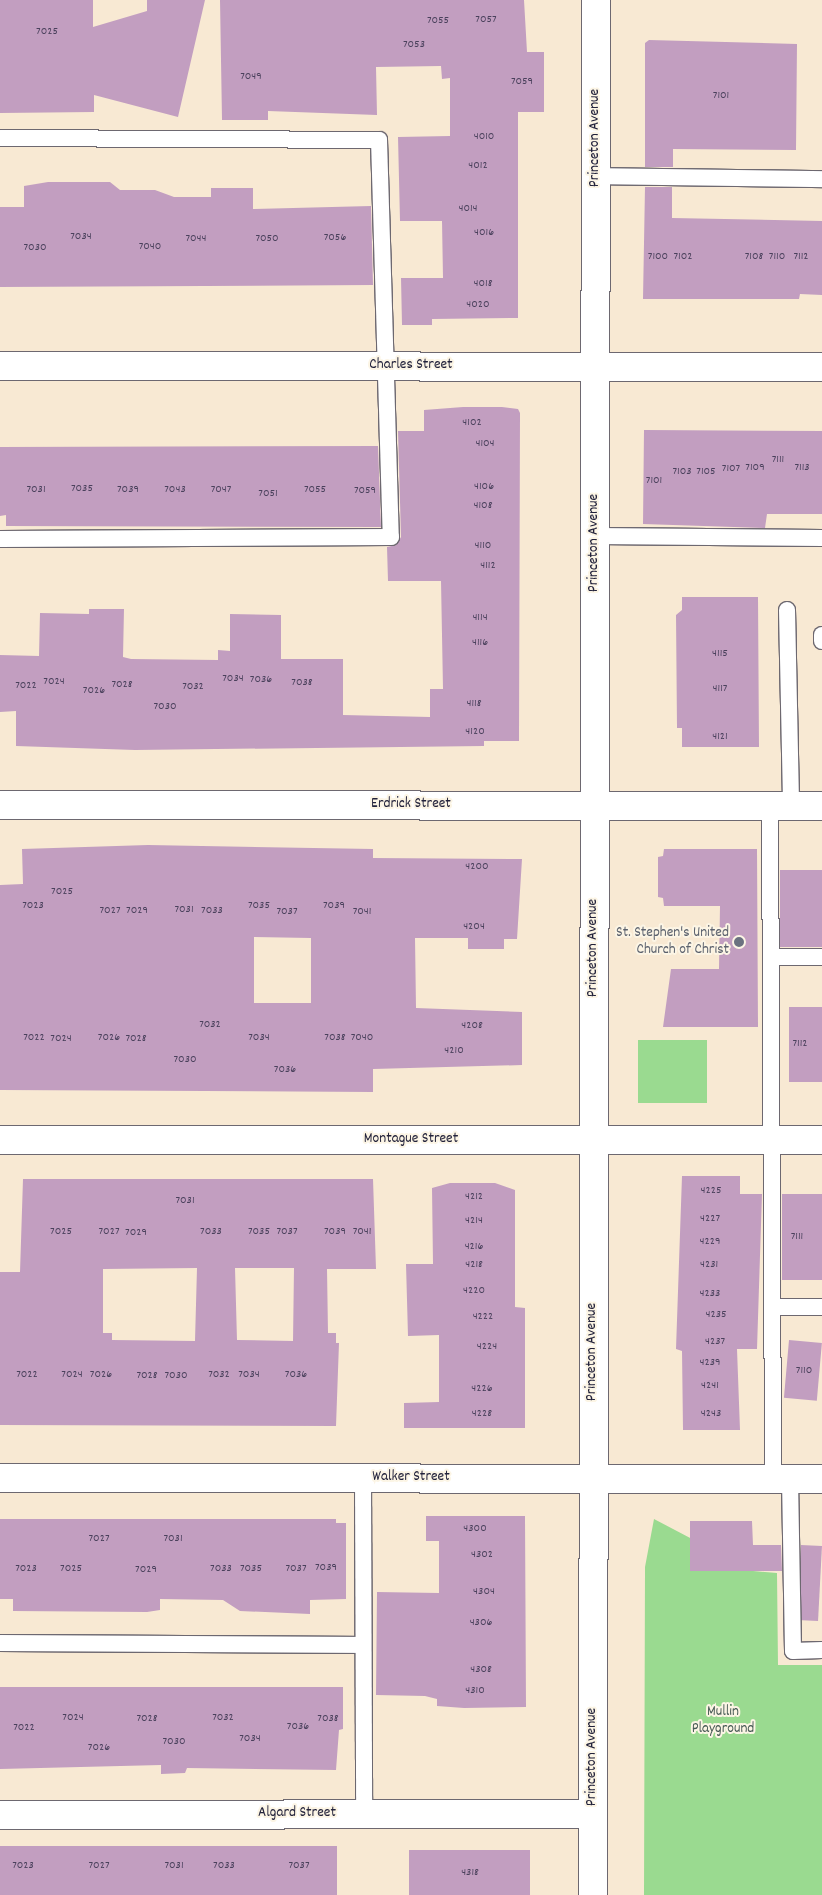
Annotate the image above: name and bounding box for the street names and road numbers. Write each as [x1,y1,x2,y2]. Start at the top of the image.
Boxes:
street label: Princeton Avenue [587,89,605,187]
street label: Charles Street [369,357,453,375]
street label: Princeton Avenue [586,494,604,592]
street label: Erdrick Street [371,796,451,814]
street label: Princeton Avenue [585,899,603,997]
street label: Montague Street [364,1131,458,1149]
street label: Princeton Avenue [584,1303,602,1401]
street label: Walker Street [372,1469,450,1487]
street label: Princeton Avenue [584,1708,602,1806]
street label: Algard Street [258,1805,336,1823]

